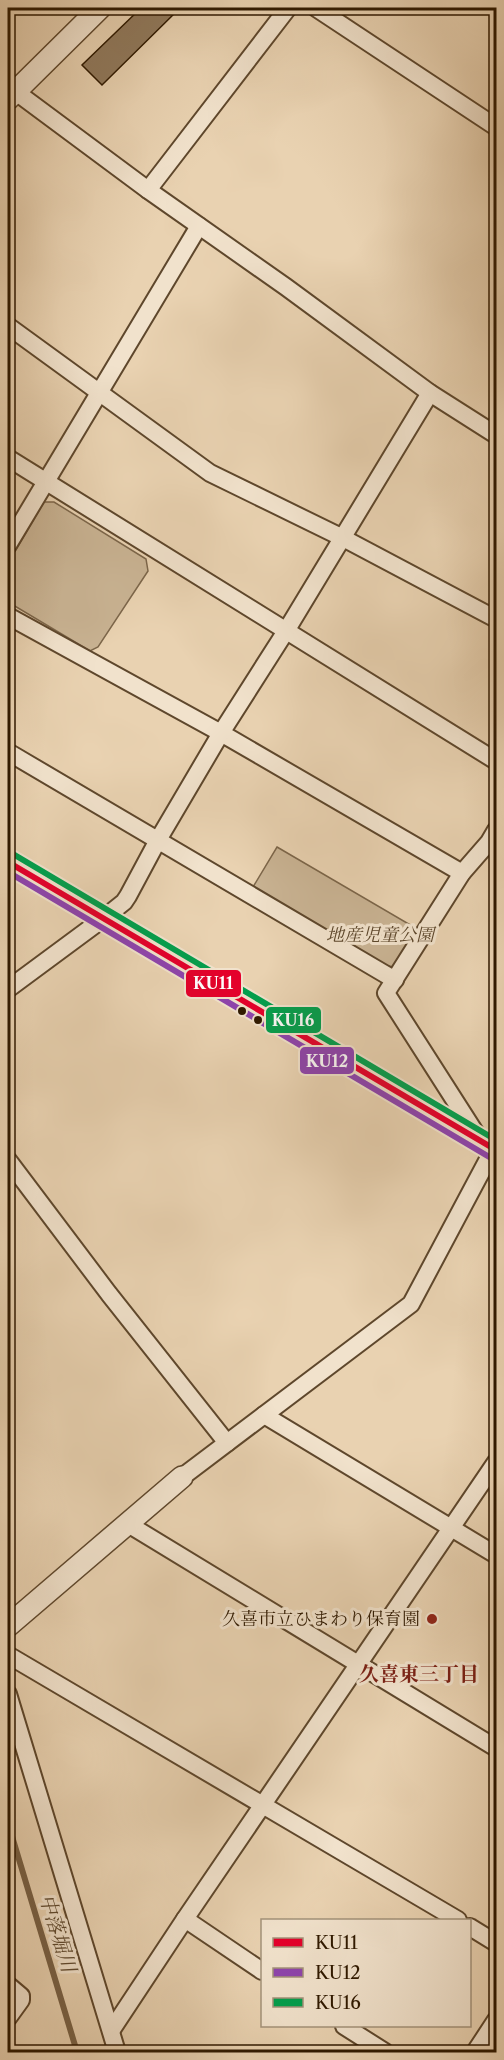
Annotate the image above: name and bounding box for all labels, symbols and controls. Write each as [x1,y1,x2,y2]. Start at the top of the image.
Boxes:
park label: 地産児童公園 [326,924,437,946]
line badge: KU11 [185,969,242,998]
text: KU11 [193,973,234,993]
unlabelled marker [236,1005,248,1017]
line badge: KU16 [265,1006,322,1034]
text: KU16 [272,1010,315,1030]
unlabelled marker [252,1014,264,1026]
line badge: KU12 [299,1046,355,1075]
text: KU12 [306,1051,348,1071]
place label: 久喜市立ひまわり保育園 [222,1608,420,1630]
marker: 久喜市立ひまわり保育園 [425,1612,439,1626]
district label: 久喜東三丁目 [359,1662,479,1686]
water label: 中落堀川 [35,1891,82,1977]
legend [261,1919,471,2027]
text: KU11 [315,1932,358,1954]
text: KU12 [315,1962,361,1984]
text: KU16 [315,1992,361,2014]

